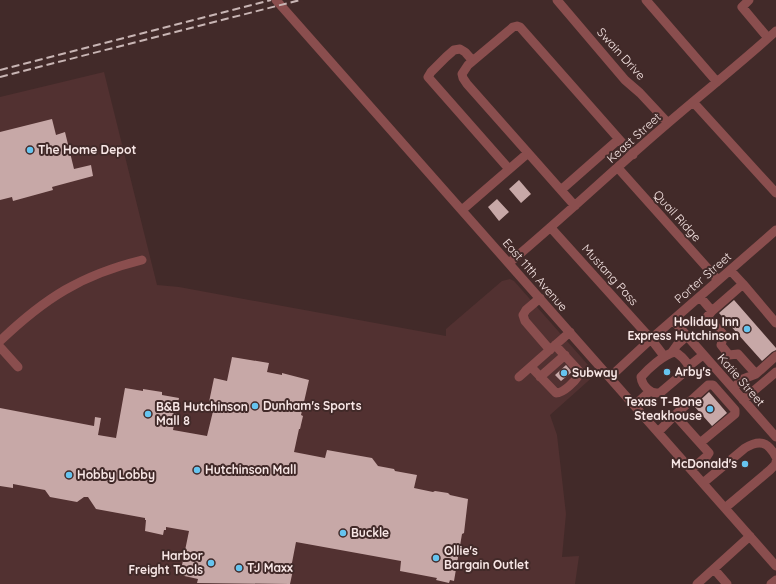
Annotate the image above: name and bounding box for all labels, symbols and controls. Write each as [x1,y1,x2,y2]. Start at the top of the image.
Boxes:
street label: Swain Drive [594,25,649,83]
street label: Keast Street [603,109,664,166]
place label: The Home Depot [38,142,136,157]
marker: The Home Depot [25,145,35,155]
street label: Quail Ridge [650,187,704,245]
street label: East 11th Avenue [500,235,571,314]
street label: Mustang Pass [579,241,642,309]
street label: Porter Street [671,249,734,306]
place label: Holiday Inn Express Hutchinson [628,314,739,343]
marker: Holiday Inn Express Hutchinson [742,324,752,334]
street label: Katie Street [714,350,768,409]
place label: Arby's [675,364,711,379]
place label: Subway [572,365,618,380]
marker: Arby's [662,367,672,377]
marker: Subway [559,368,569,378]
place label: Texas T-Bone Steakhouse [624,394,702,423]
place label: Dunham's Sports [263,398,362,413]
place label: B&B Hutchinson Mall 8 [156,399,248,428]
marker: Dunham's Sports [250,401,260,411]
marker: Texas T-Bone Steakhouse [705,404,715,414]
marker: B&B Hutchinson Mall 8 [143,409,153,419]
place label: McDonald's [671,456,737,471]
marker: McDonald's [740,459,750,469]
place label: Hutchinson Mall [205,462,296,477]
marker: Hutchinson Mall [192,465,202,475]
place label: Hobby Lobby [77,467,155,482]
marker: Hobby Lobby [64,470,74,480]
place label: Buckle [351,525,389,540]
marker: Buckle [338,528,348,538]
place label: Ollie's Bargain Outlet [444,543,529,572]
place label: Harbor Freight Tools [128,548,203,577]
marker: Ollie's Bargain Outlet [431,553,441,563]
marker: Harbor Freight Tools [206,558,216,568]
place label: TJ Maxx [247,560,293,575]
marker: TJ Maxx [234,563,244,573]

